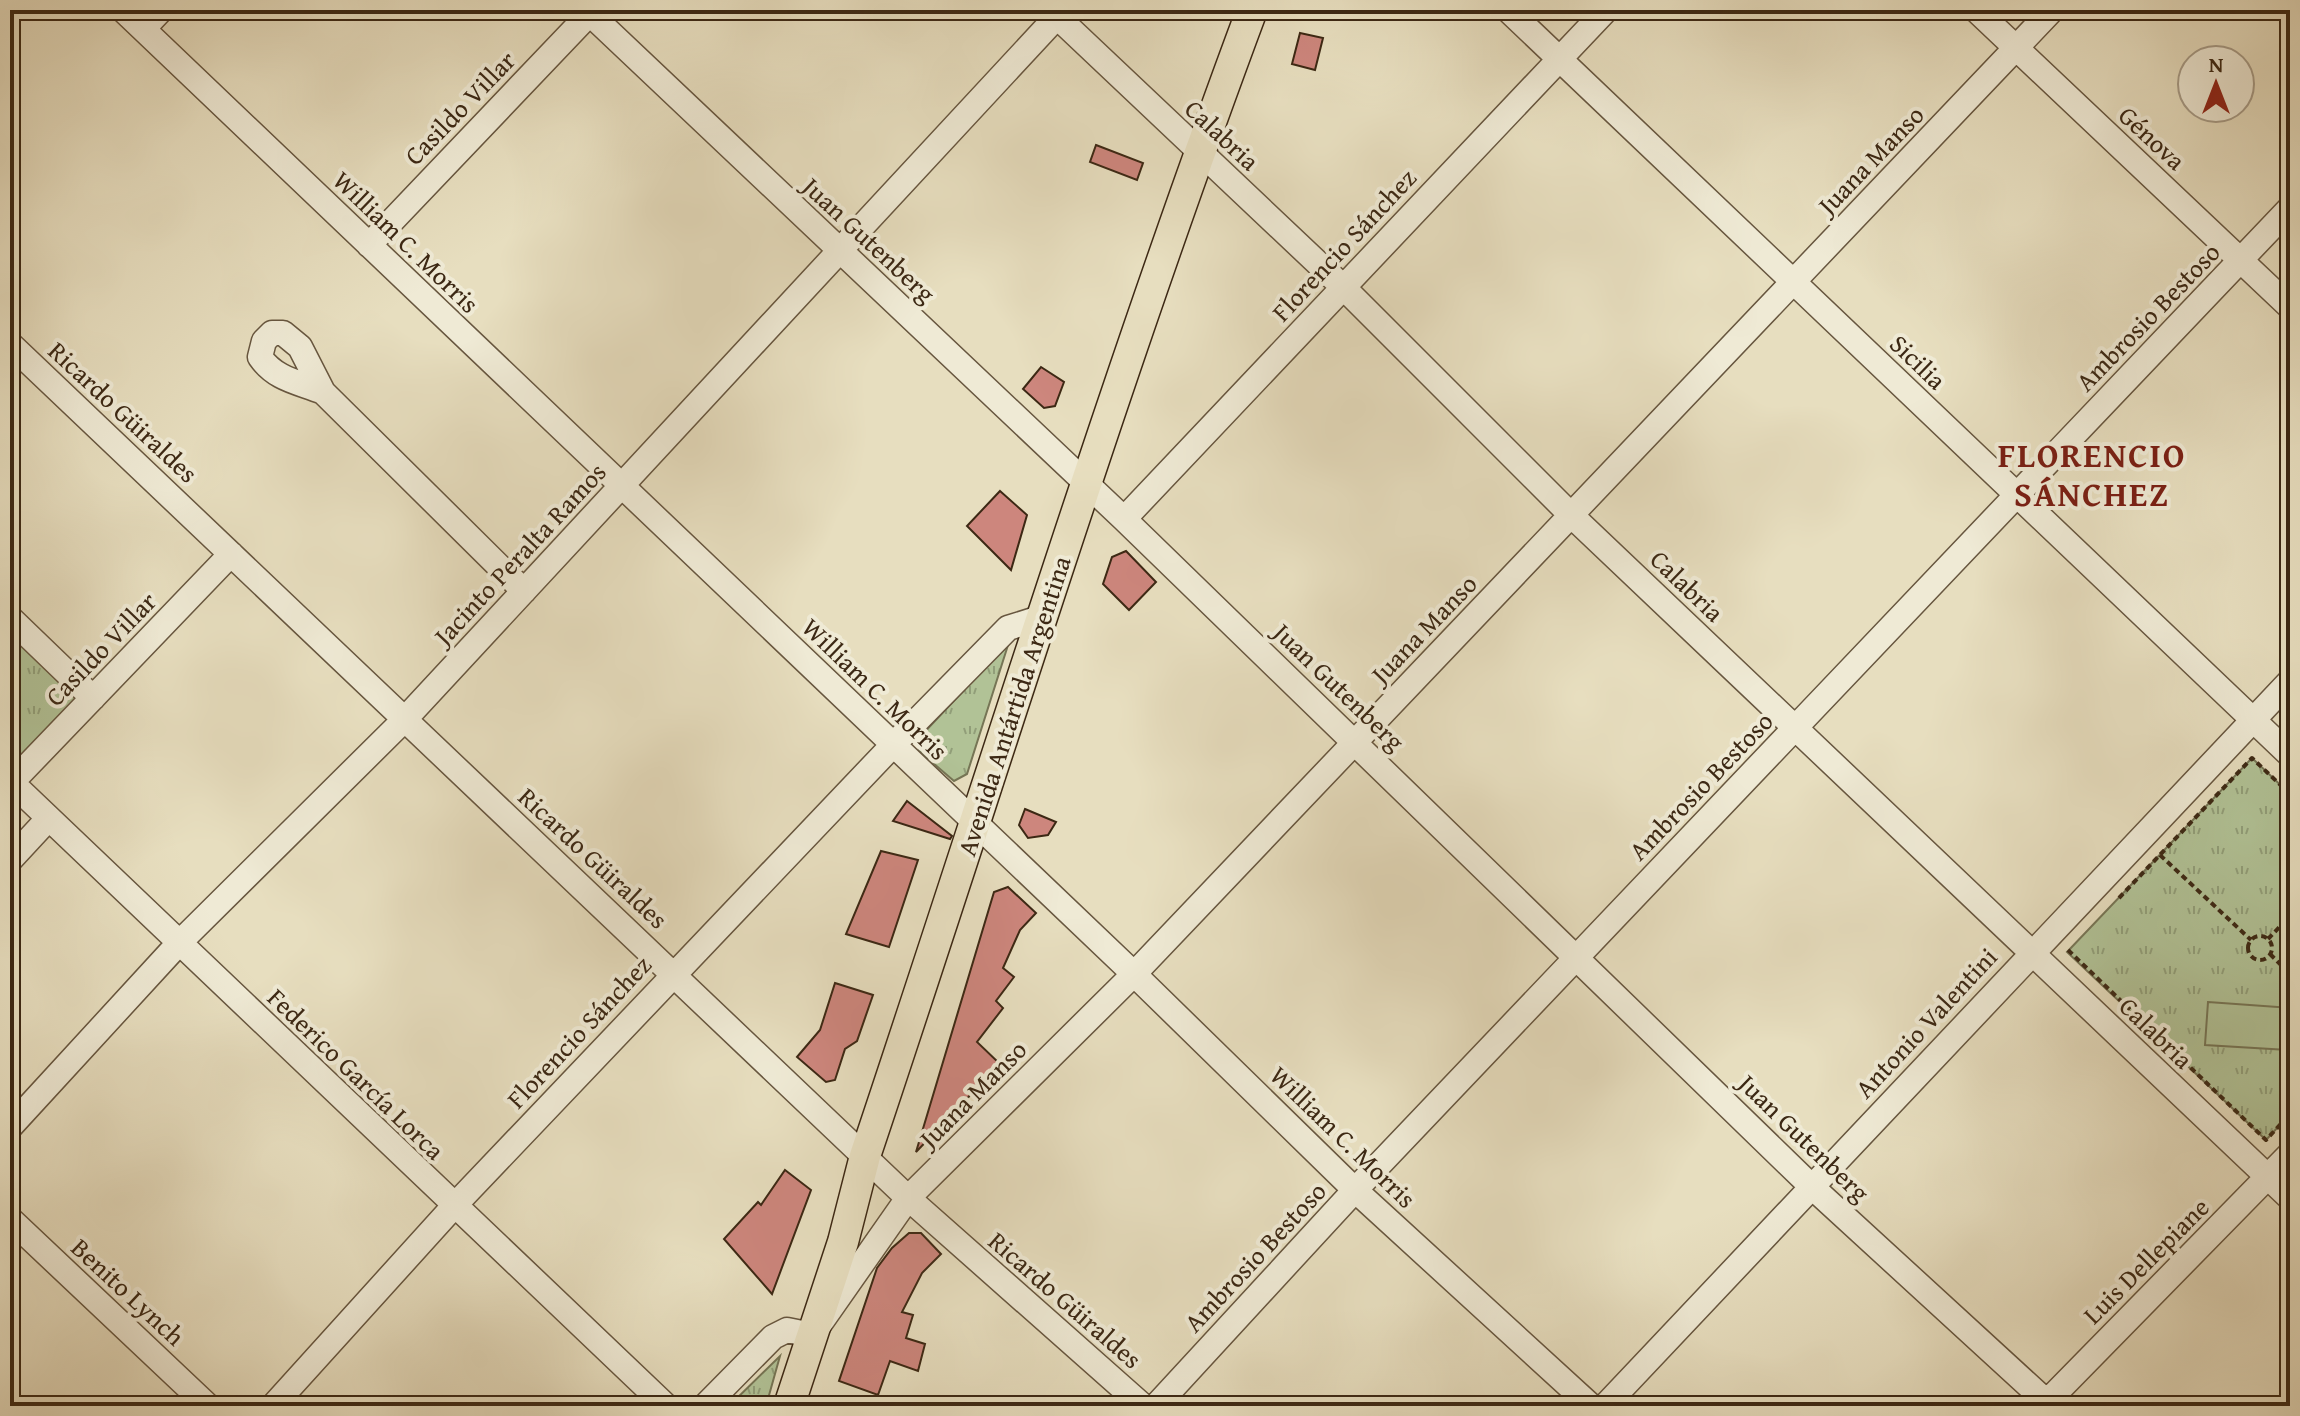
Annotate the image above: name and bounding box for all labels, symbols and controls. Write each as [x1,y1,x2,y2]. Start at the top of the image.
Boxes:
street label: Casildo Villar [395,41,525,174]
north arrow [2176,44,2256,124]
text: N [2209,48,2224,80]
street label: Calabria [1176,90,1269,180]
street label: Juana Manso [1806,96,1933,225]
street label: Génova [2110,96,2195,180]
street label: Florencio Sánchez [1262,159,1425,330]
street label: William C. Morris [324,161,488,322]
street label: Juan Gutenberg [792,166,945,312]
street label: Ambrosio Bestoso [2066,233,2229,400]
street label: Sicilia [1881,325,1956,399]
street label: Ricardo Güiraldes [40,332,207,492]
district label: FLORENCIO SÁNCHEZ [1998,430,2186,518]
street label: Jacinto Peralta Ramos [422,453,615,656]
street label: Calabria [1642,540,1734,631]
street label: Avenida Antártida Argentina [947,550,1081,861]
street label: Juana Manso [1359,565,1486,694]
street label: Casildo Villar [36,582,166,715]
street label: William C. Morris [793,608,957,769]
street label: Juan Gutenberg [1263,612,1414,760]
street label: Ambrosio Bestoso [1619,702,1782,869]
street label: Ricardo Güiraldes [510,778,677,938]
street label: Antonio Valentini [1845,938,2006,1107]
street label: Florencio Sánchez [497,946,660,1117]
street label: Federico García Lorca [259,979,454,1169]
street label: Calabria [2111,987,2203,1078]
street label: Juana Manso [908,1031,1036,1159]
street label: William C. Morris [1261,1056,1425,1217]
street label: Juan Gutenberg [1728,1063,1879,1211]
street label: Ambrosio Bestoso [1174,1172,1335,1341]
street label: Luis Dellepiane [2073,1188,2218,1333]
street label: Ricardo Güiraldes [980,1222,1151,1378]
street label: Benito Lynch [63,1229,194,1355]

